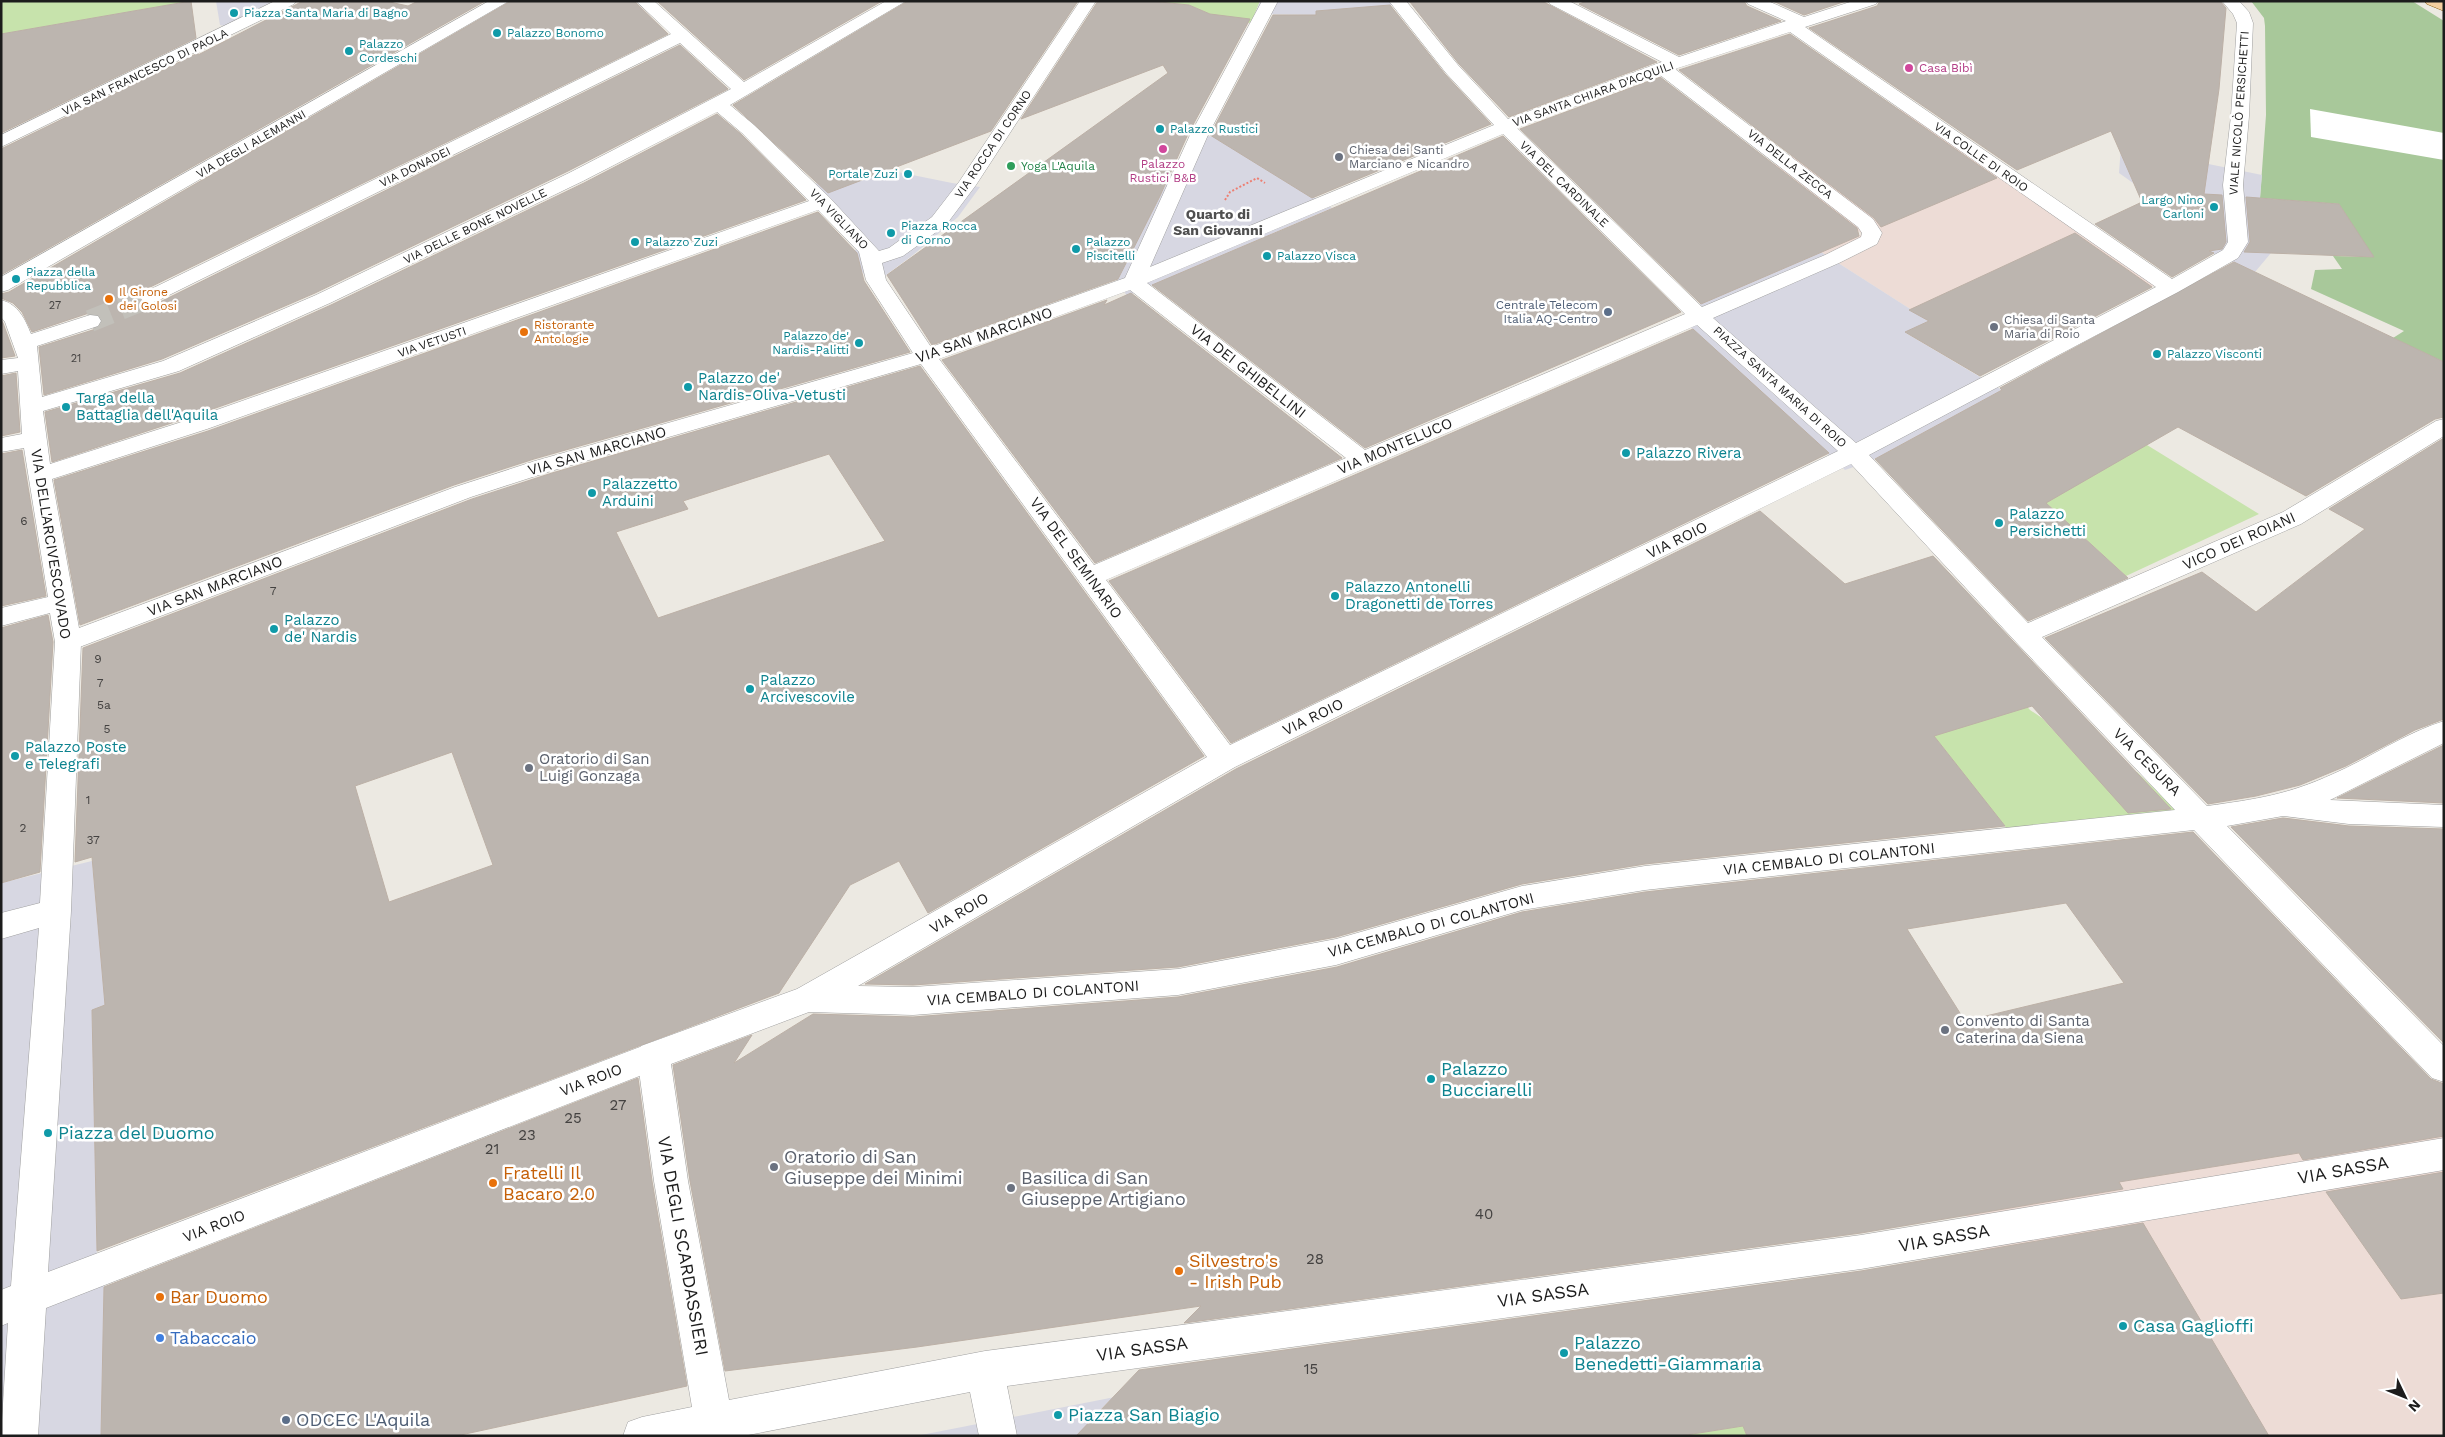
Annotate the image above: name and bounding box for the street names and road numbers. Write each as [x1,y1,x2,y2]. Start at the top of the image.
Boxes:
street label: VIA SAN FRANCESCO DI PAOLA [60,26,230,118]
street label: VIALE NICOLÒ PERSICHETTI [2226,30,2252,196]
street label: VIA SANTA CHIARA D'ACQUILI [1510,58,1676,130]
street label: VIA ROCCA DI CORNO [952,87,1034,201]
street label: VIA DEGLI ALEMANNI [194,107,308,181]
street label: VIA COLLE DI ROIO [1931,119,2031,195]
street label: VIA DELLA ZECCA [1745,126,1836,202]
street label: VIA DEL CARDINALE [1517,138,1612,230]
street label: VIA DONADEI [377,144,453,190]
street label: VIA DELLE BONE NOVELLE [401,185,549,267]
street label: VIA VIGLIANO [807,186,871,252]
street label: VIA SAN MARCIANO [913,303,1055,367]
street label: VIA DEI GHIBELLINI [1186,320,1310,422]
street label: PIAZZA SANTA MARIA DI ROIO [1711,323,1849,451]
street label: VIA VETUSTI [396,324,468,360]
street label: VIA MONTELUCO [1335,414,1455,478]
street label: VIA SAN MARCIANO [526,423,668,479]
street label: VIA DELL'ARCIVESCOVADO [27,448,75,640]
street label: VIA DEL SEMINARIO [1026,494,1126,622]
street label: VICO DEI ROIANI [2180,508,2298,574]
street label: VIA ROIO [1644,518,1710,562]
street label: VIA SAN MARCIANO [145,552,285,620]
street label: VIA ROIO [1280,695,1346,739]
street label: VIA CESURA [2109,724,2185,800]
street label: VIA CEMBALO DI COLANTONI [1722,839,1936,879]
street label: VIA ROIO [926,889,992,937]
street label: VIA CEMBALO DI COLANTONI [1326,889,1536,961]
street label: VIA CEMBALO DI COLANTONI [926,977,1140,1009]
street label: VIA ROIO [557,1060,625,1100]
street label: VIA DEGLI SCARDASSIERI [654,1134,713,1358]
street label: VIA SASSA [2296,1151,2390,1188]
street label: VIA ROIO [180,1206,248,1246]
street label: VIA SASSA [1897,1219,1991,1256]
street label: VIA SASSA [1496,1278,1590,1311]
street label: VIA SASSA [1095,1332,1189,1365]

